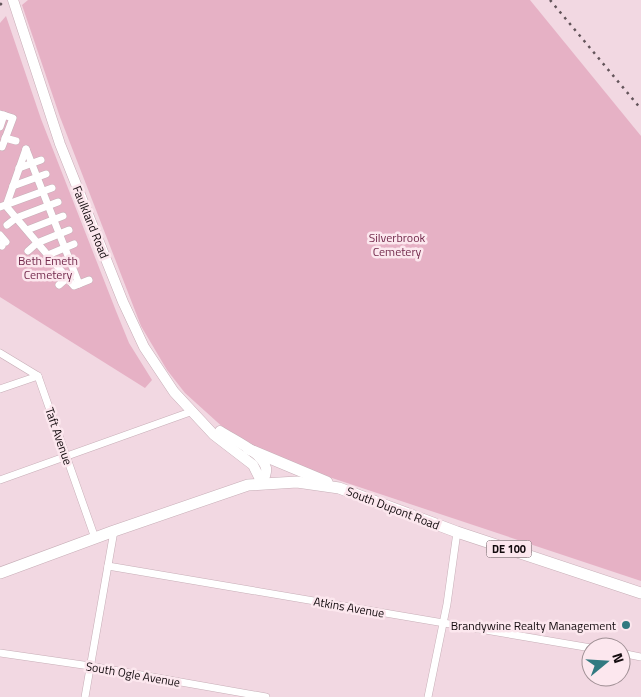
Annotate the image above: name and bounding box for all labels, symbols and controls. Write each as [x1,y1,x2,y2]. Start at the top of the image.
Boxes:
street label: Faulkland Road [68,183,114,261]
park label: Silverbrook Cemetery [369,228,426,261]
park label: Beth Emeth Cemetery [18,251,78,284]
street label: Taft Avenue [40,405,78,467]
street label: South Dupont Road [344,481,442,535]
road number: DE 100 [486,540,532,558]
street label: Atkins Avenue [312,591,386,623]
place label: Brandywine Realty Management [451,616,617,635]
marker: Brandywine Realty Management [620,619,632,631]
north arrow [581,637,631,687]
text: N [607,650,630,666]
street label: South Ogle Avenue [84,656,182,692]

